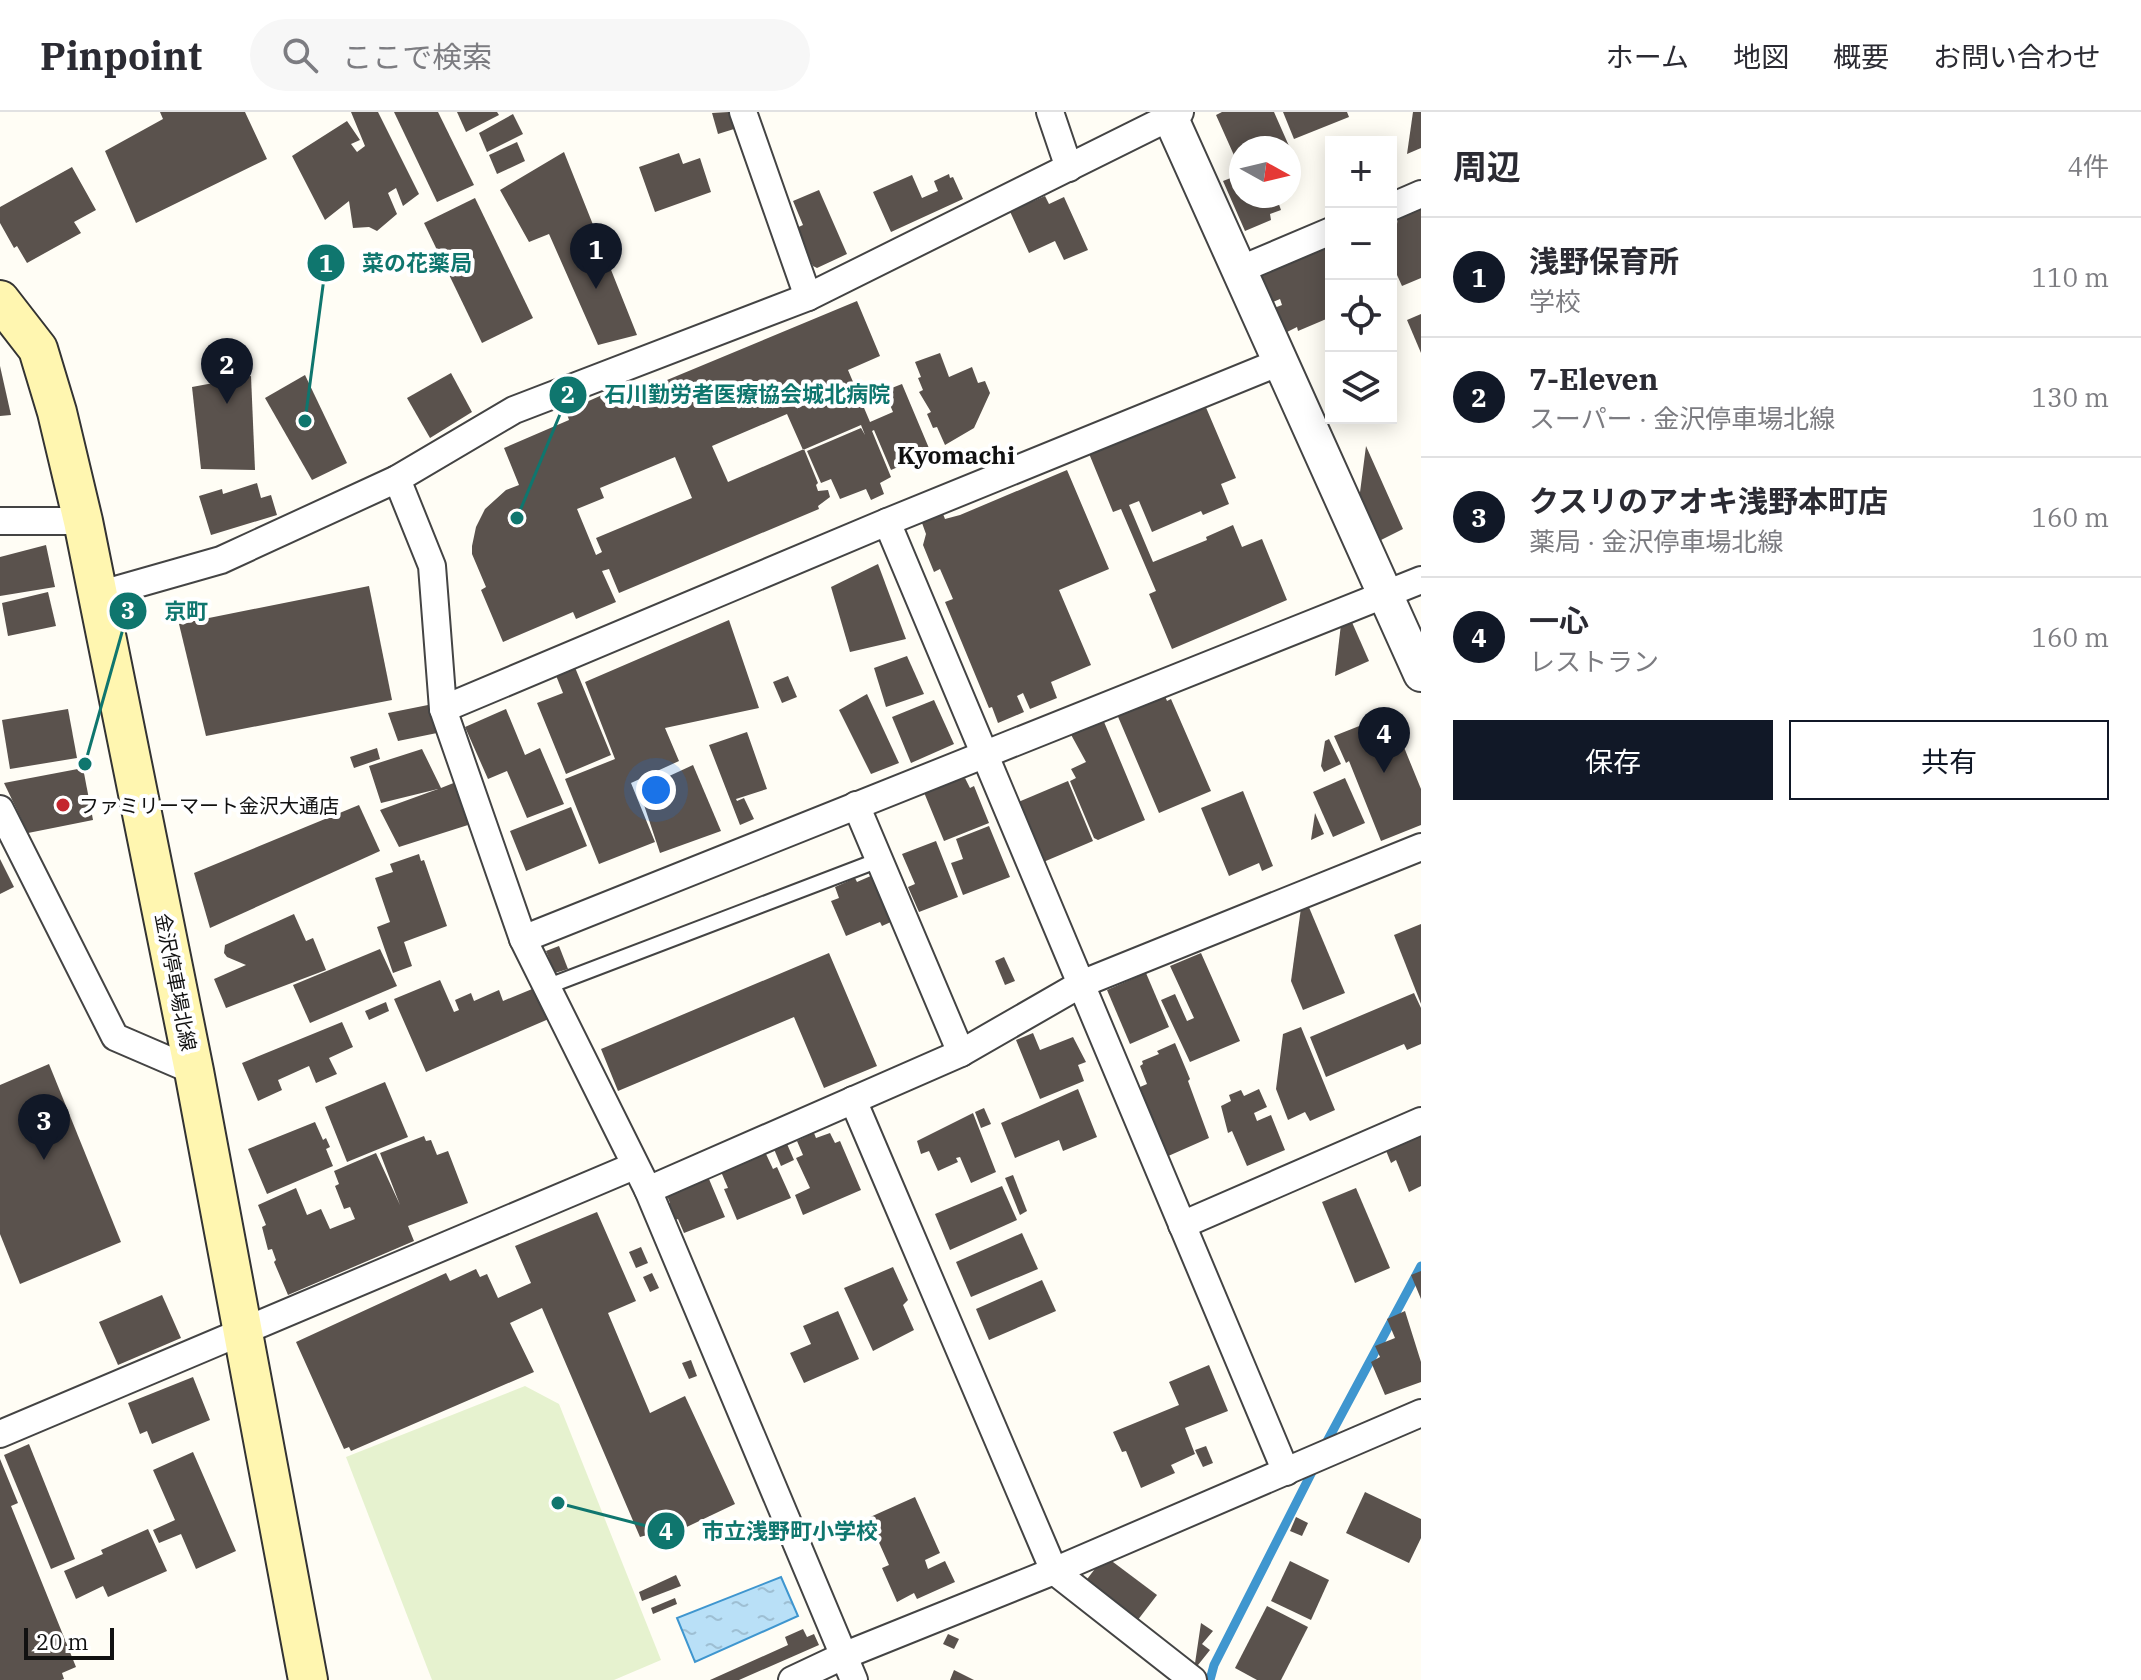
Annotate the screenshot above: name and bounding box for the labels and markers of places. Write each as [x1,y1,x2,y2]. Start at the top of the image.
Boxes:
pin: 1 [570,223,622,289]
callout: 菜の花薬局 [306,240,488,286]
pin: 2 [201,338,253,404]
callout: 石川勤労者医療協会城北病院 [548,372,906,418]
callout: 京町 [108,588,224,634]
pin: 4 [1358,707,1410,773]
place label: ファミリーマート金沢大通店 [79,792,339,819]
marker: ファミリーマート金沢大通店 [54,796,72,814]
pin: 3 [18,1094,70,1160]
callout: 市立浅野町小学校 [646,1508,894,1554]

